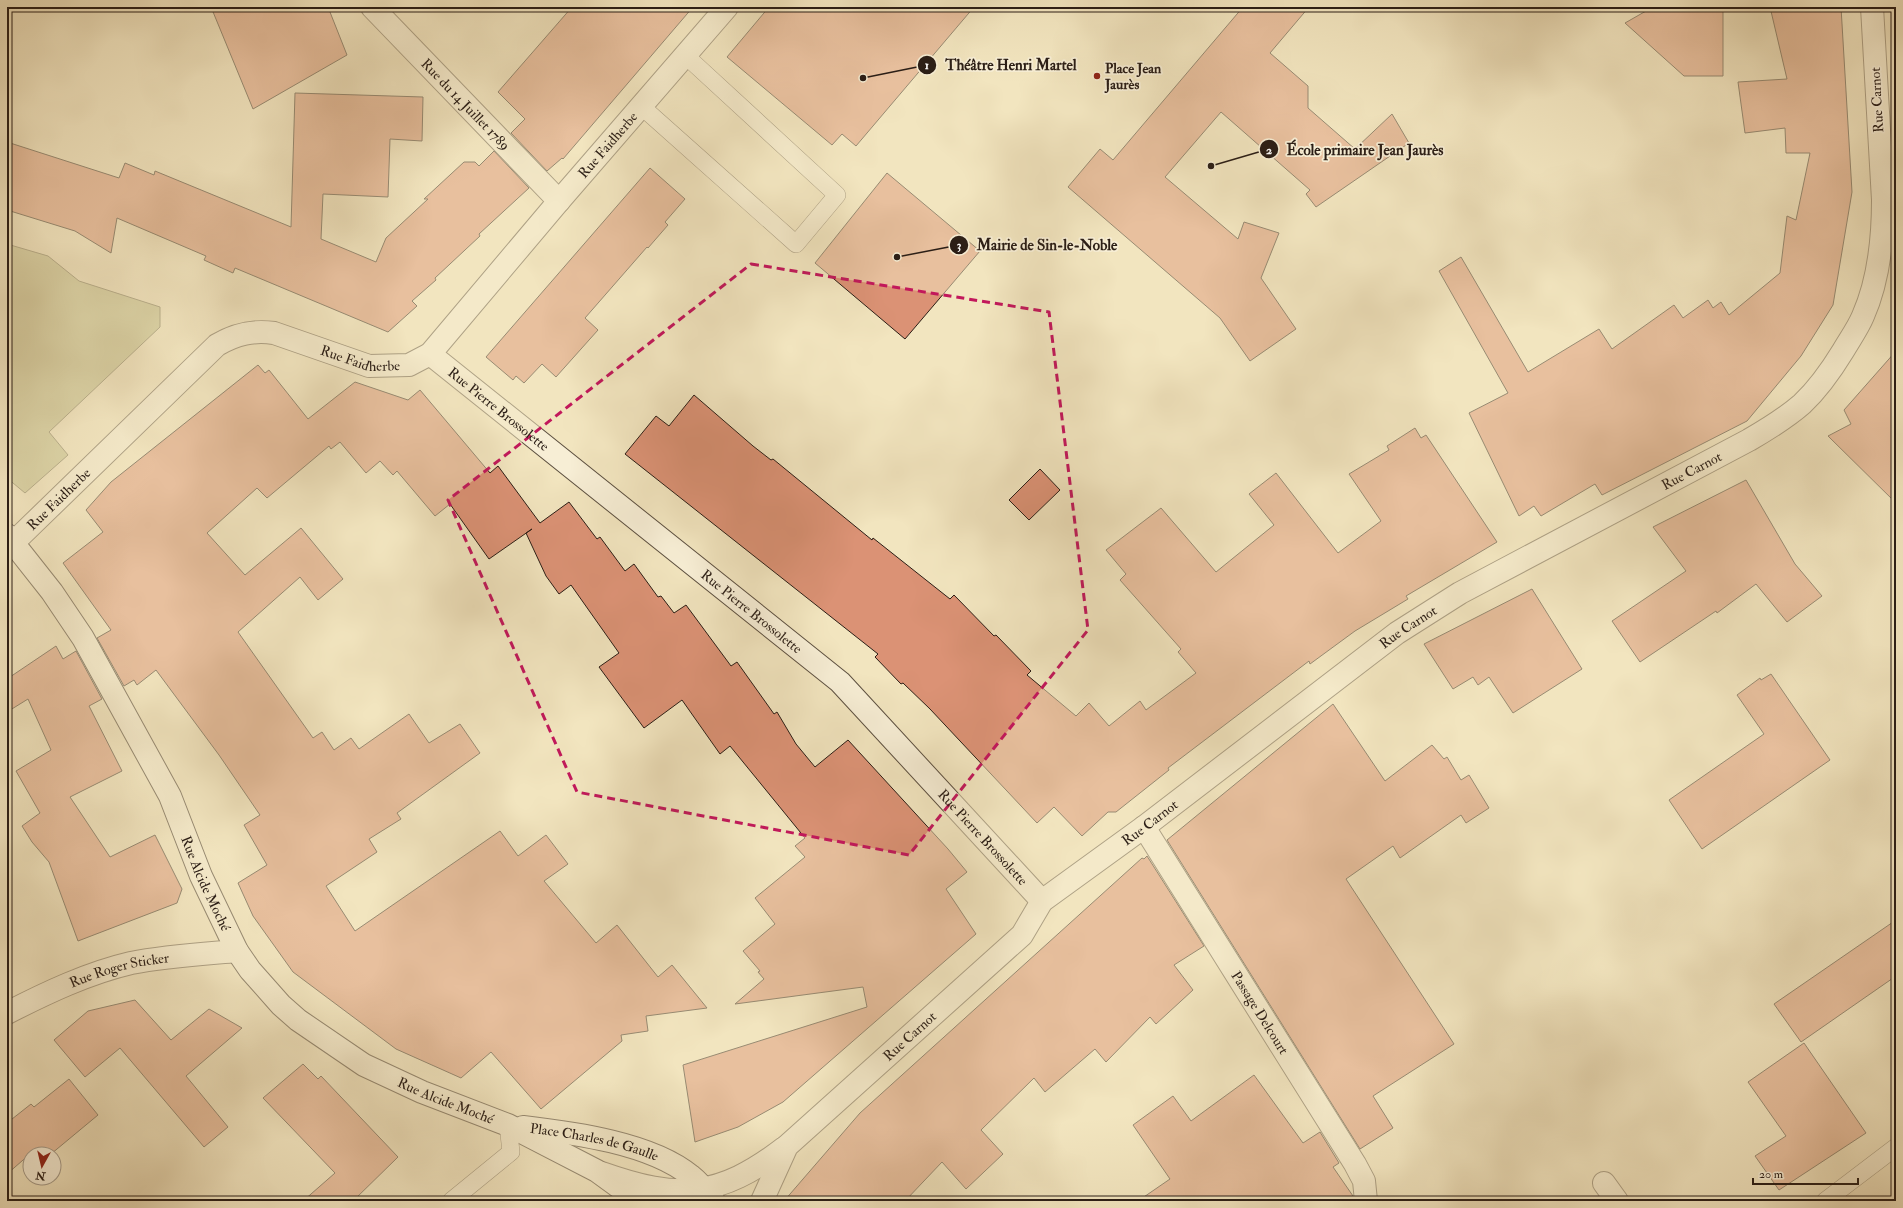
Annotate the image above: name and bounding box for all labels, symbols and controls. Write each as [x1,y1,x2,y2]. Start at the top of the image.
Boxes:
callout: Théâtre Henri Martel [917,51,1085,78]
street label: Rue du 14 Juillet 1789 [418,55,514,154]
text: Théâtre Henri Martel [944,56,1077,75]
text: 1 [925,58,929,73]
place label: Place Jean Jaurès [1104,60,1162,94]
street label: Rue Carnot [1867,66,1887,133]
marker: Place Jean Jaurès [1092,71,1102,81]
street label: Rue Faidherbe [574,108,641,181]
callout: École primaire Jean Jaurès [1259,136,1452,163]
text: École primaire Jean Jaurès [1287,139,1443,161]
text: 2 [1266,143,1272,158]
callout: Mairie de Sin-le-Noble [949,232,1126,259]
text: Mairie de Sin-le-Noble [976,236,1118,255]
text: 3 [957,238,962,253]
street label: Rue Faidherbe [318,341,400,374]
street label: Rue Pierre Brossolette [445,363,553,455]
street label: Rue Carnot [1658,447,1725,493]
street label: Rue Faidherbe [23,464,94,533]
street label: Rue Pierre Brossolette [698,566,806,657]
street label: Rue Carnot [1376,601,1440,652]
street label: Rue Pierre Brossolette [935,786,1032,889]
street label: Rue Carnot [1118,796,1181,849]
street label: Rue Alcide Moché [178,833,235,934]
street label: Rue Roger Sticker [67,949,171,991]
street label: Passage Delcourt [1228,968,1293,1058]
street label: Rue Carnot [879,1007,940,1064]
street label: Rue Alcide Moché [395,1073,497,1127]
street label: Place Charles de Gaulle [529,1119,661,1164]
north arrow [22,1146,62,1186]
scale bar [1753,1160,1858,1186]
text: 20 m [1759,1167,1784,1182]
text: N [34,1168,47,1183]

